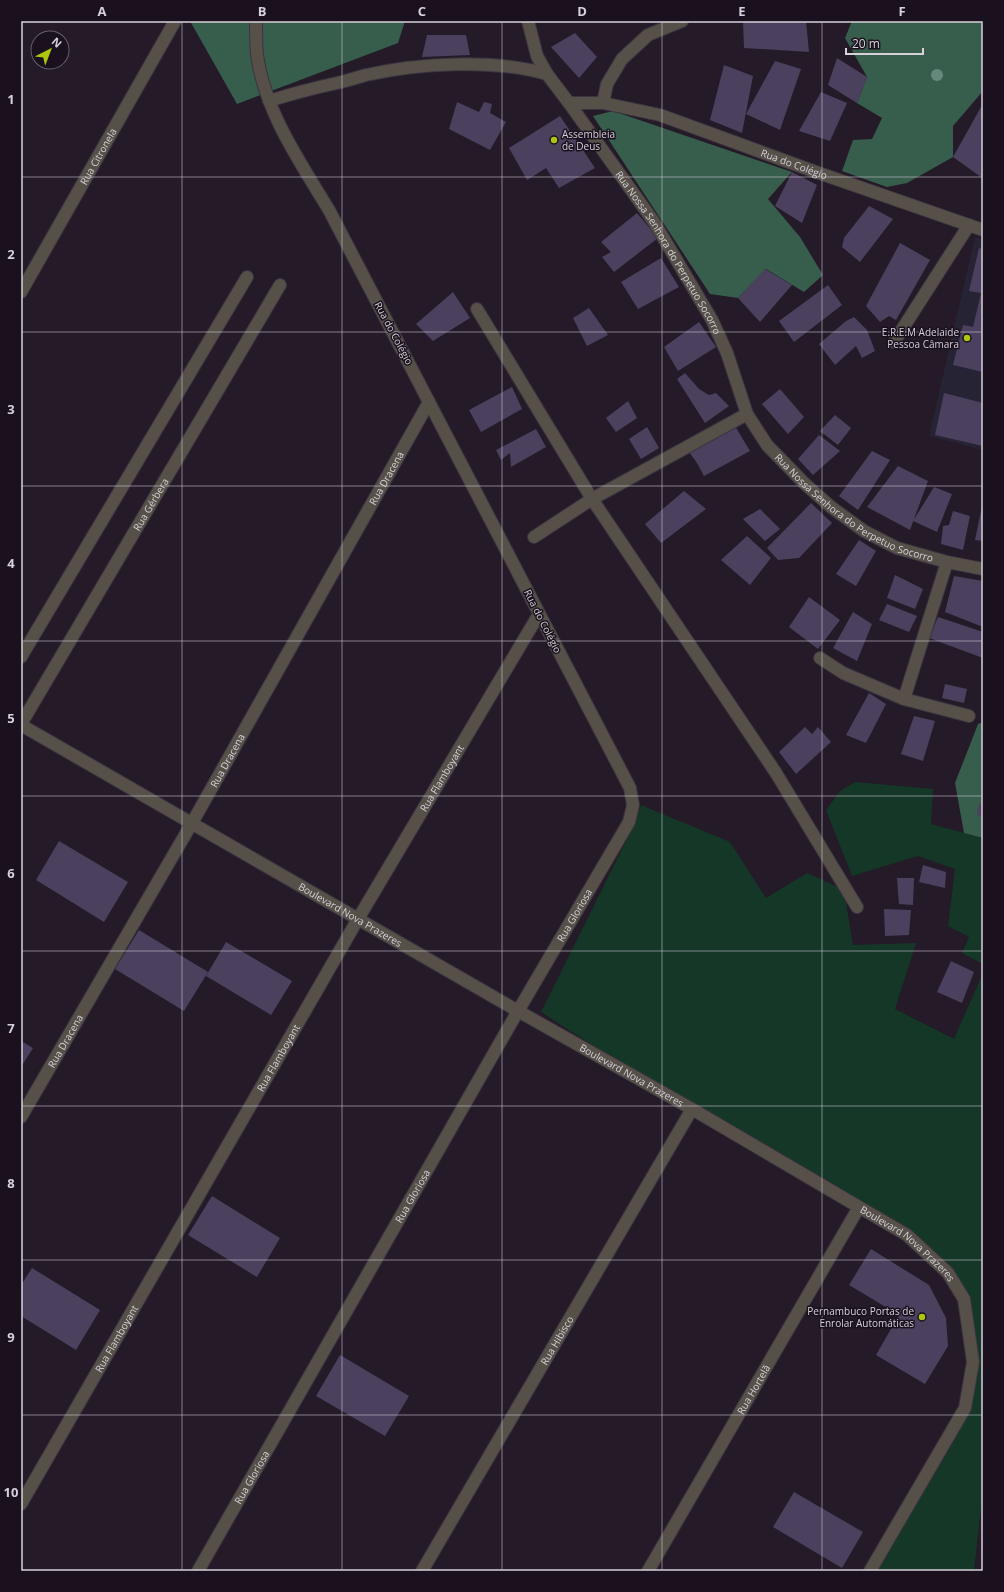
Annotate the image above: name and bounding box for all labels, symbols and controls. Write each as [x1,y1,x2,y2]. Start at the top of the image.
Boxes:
text: A [98,2,107,20]
text: B [258,2,267,20]
text: C [418,2,426,20]
text: D [577,2,587,20]
text: E [738,2,746,20]
text: F [898,2,906,20]
north arrow [30,30,70,70]
scale bar [846,30,923,56]
text: N [49,34,65,51]
text: 20 m [852,35,880,52]
text: 1 [7,90,15,108]
street label: Rua Citronela [76,126,120,187]
place label: Assembleia de Deus [562,127,615,153]
marker: Assembleia de Deus [549,135,559,145]
street label: Rua do Colégio [759,145,829,182]
street label: Rua Nossa Senhora do Perpetuo Socorro [612,168,725,337]
text: 2 [7,245,15,263]
street label: Rua do Colégio [371,299,417,367]
place label: E.R.E.M Adelaide Pessoa Câmara [882,325,959,351]
marker: E.R.E.M Adelaide Pessoa Câmara [962,333,972,343]
text: 3 [7,400,15,418]
street label: Rua Dracena [366,449,407,507]
street label: Rua Nossa Senhora do Perpetuo Socorro [772,450,935,565]
street label: Rua Gérbera [130,475,172,533]
text: 4 [7,554,15,572]
street label: Rua do Colégio [521,587,565,655]
text: 5 [7,709,15,727]
street label: Rua Dracena [207,731,248,790]
street label: Rua Flamboyant [416,742,467,814]
text: 6 [7,864,15,882]
street label: Boulevard Nova Prazeres [296,879,405,950]
street label: Rua Gloriosa [553,886,595,944]
street label: Rua Dracena [44,1012,86,1070]
text: 7 [7,1019,15,1037]
street label: Rua Flamboyant [253,1021,303,1094]
street label: Boulevard Nova Prazeres [577,1040,687,1110]
street label: Rua Gloriosa [392,1167,433,1225]
text: 8 [7,1174,15,1192]
street label: Boulevard Nova Prazeres [858,1202,959,1284]
street label: Rua Flamboyant [91,1302,141,1375]
place label: Pernambuco Portas de Enrolar Automáticas [807,1304,914,1330]
marker: Pernambuco Portas de Enrolar Automáticas [917,1312,927,1322]
street label: Rua Hibisco [537,1313,577,1368]
text: 9 [7,1328,15,1346]
street label: Rua Hortelã [733,1362,773,1417]
street label: Rua Gloriosa [231,1448,272,1506]
text: 10 [4,1483,18,1501]

